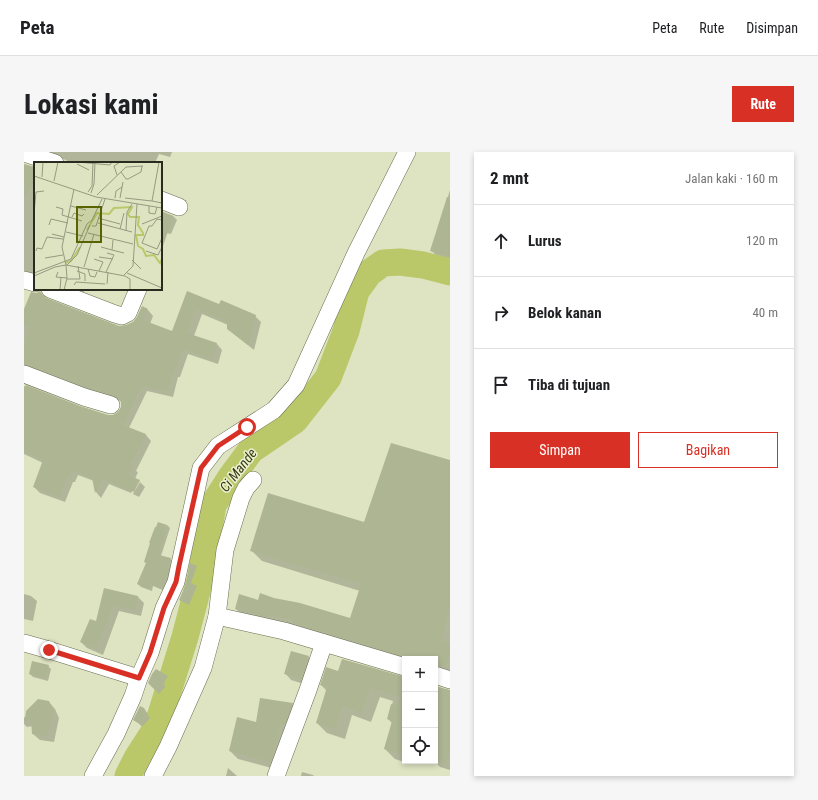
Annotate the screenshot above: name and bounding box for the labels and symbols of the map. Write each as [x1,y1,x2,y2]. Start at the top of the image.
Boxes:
inset map [34,162,162,290]
route start [238,418,256,436]
water label: Ci Mande [216,445,260,495]
route end [40,641,58,659]

